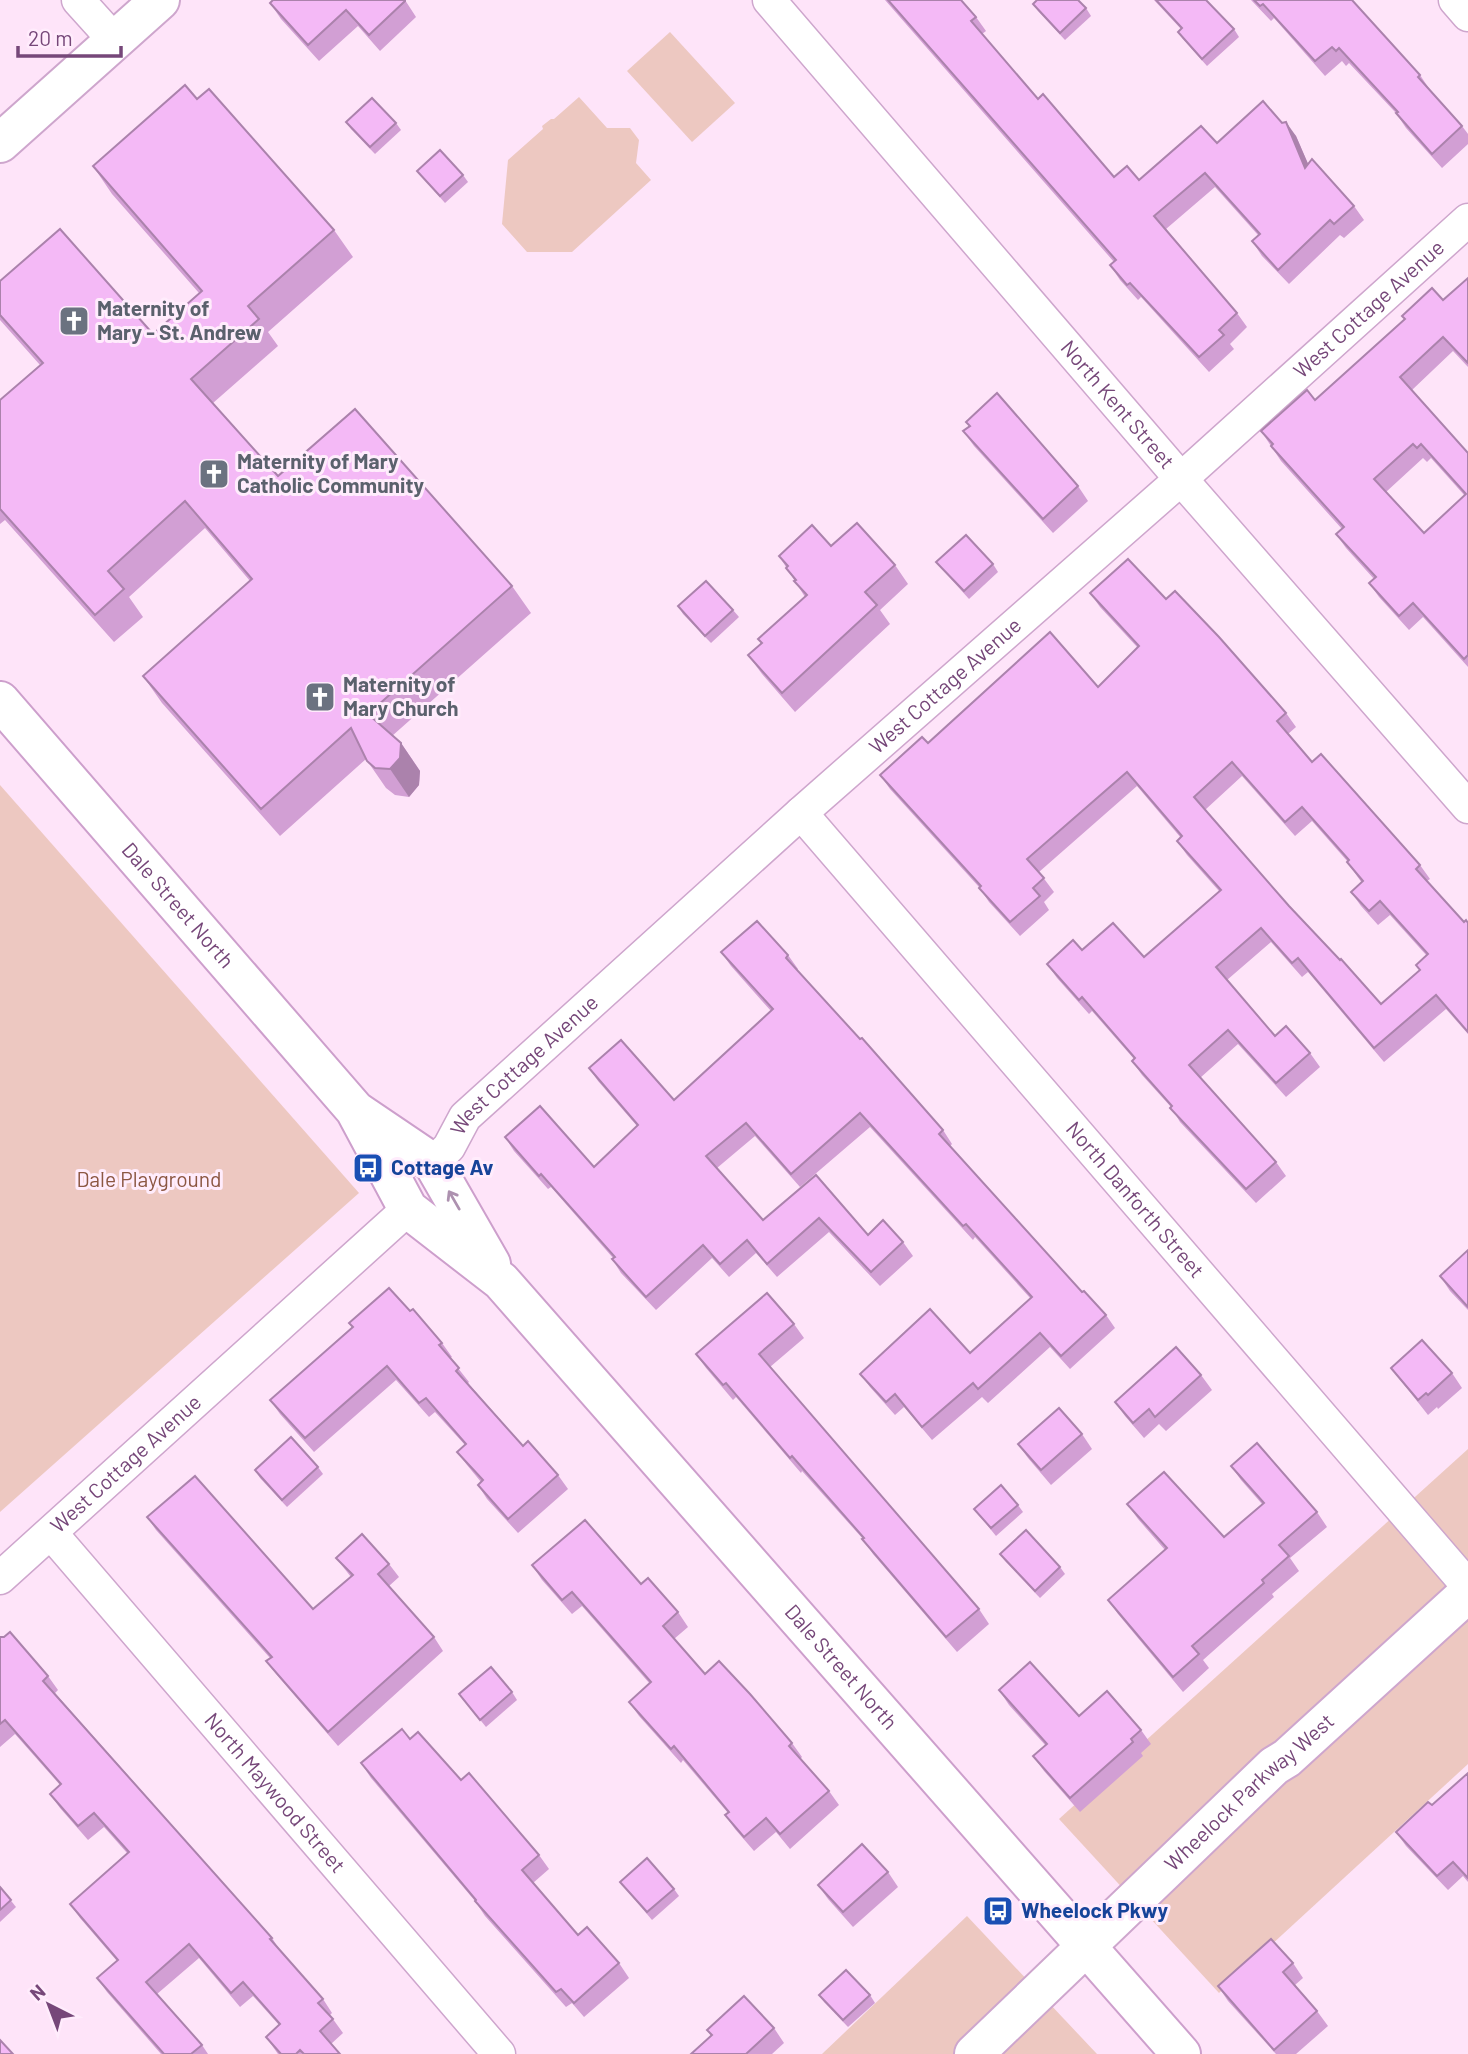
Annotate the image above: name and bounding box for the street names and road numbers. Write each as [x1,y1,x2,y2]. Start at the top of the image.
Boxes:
street label: West Cottage Avenue [1288,234,1448,382]
street label: North Kent Street [1056,335,1180,473]
street label: West Cottage Avenue [863,612,1026,758]
street label: Dale Street North [118,837,240,973]
street label: West Cottage Avenue [444,989,602,1139]
street label: North Danforth Street [1062,1116,1210,1282]
street label: West Cottage Avenue [45,1389,205,1537]
street label: Dale Street North [780,1599,904,1734]
street label: North Maywood Street [200,1707,351,1877]
street label: Wheelock Parkway West [1159,1708,1338,1875]

